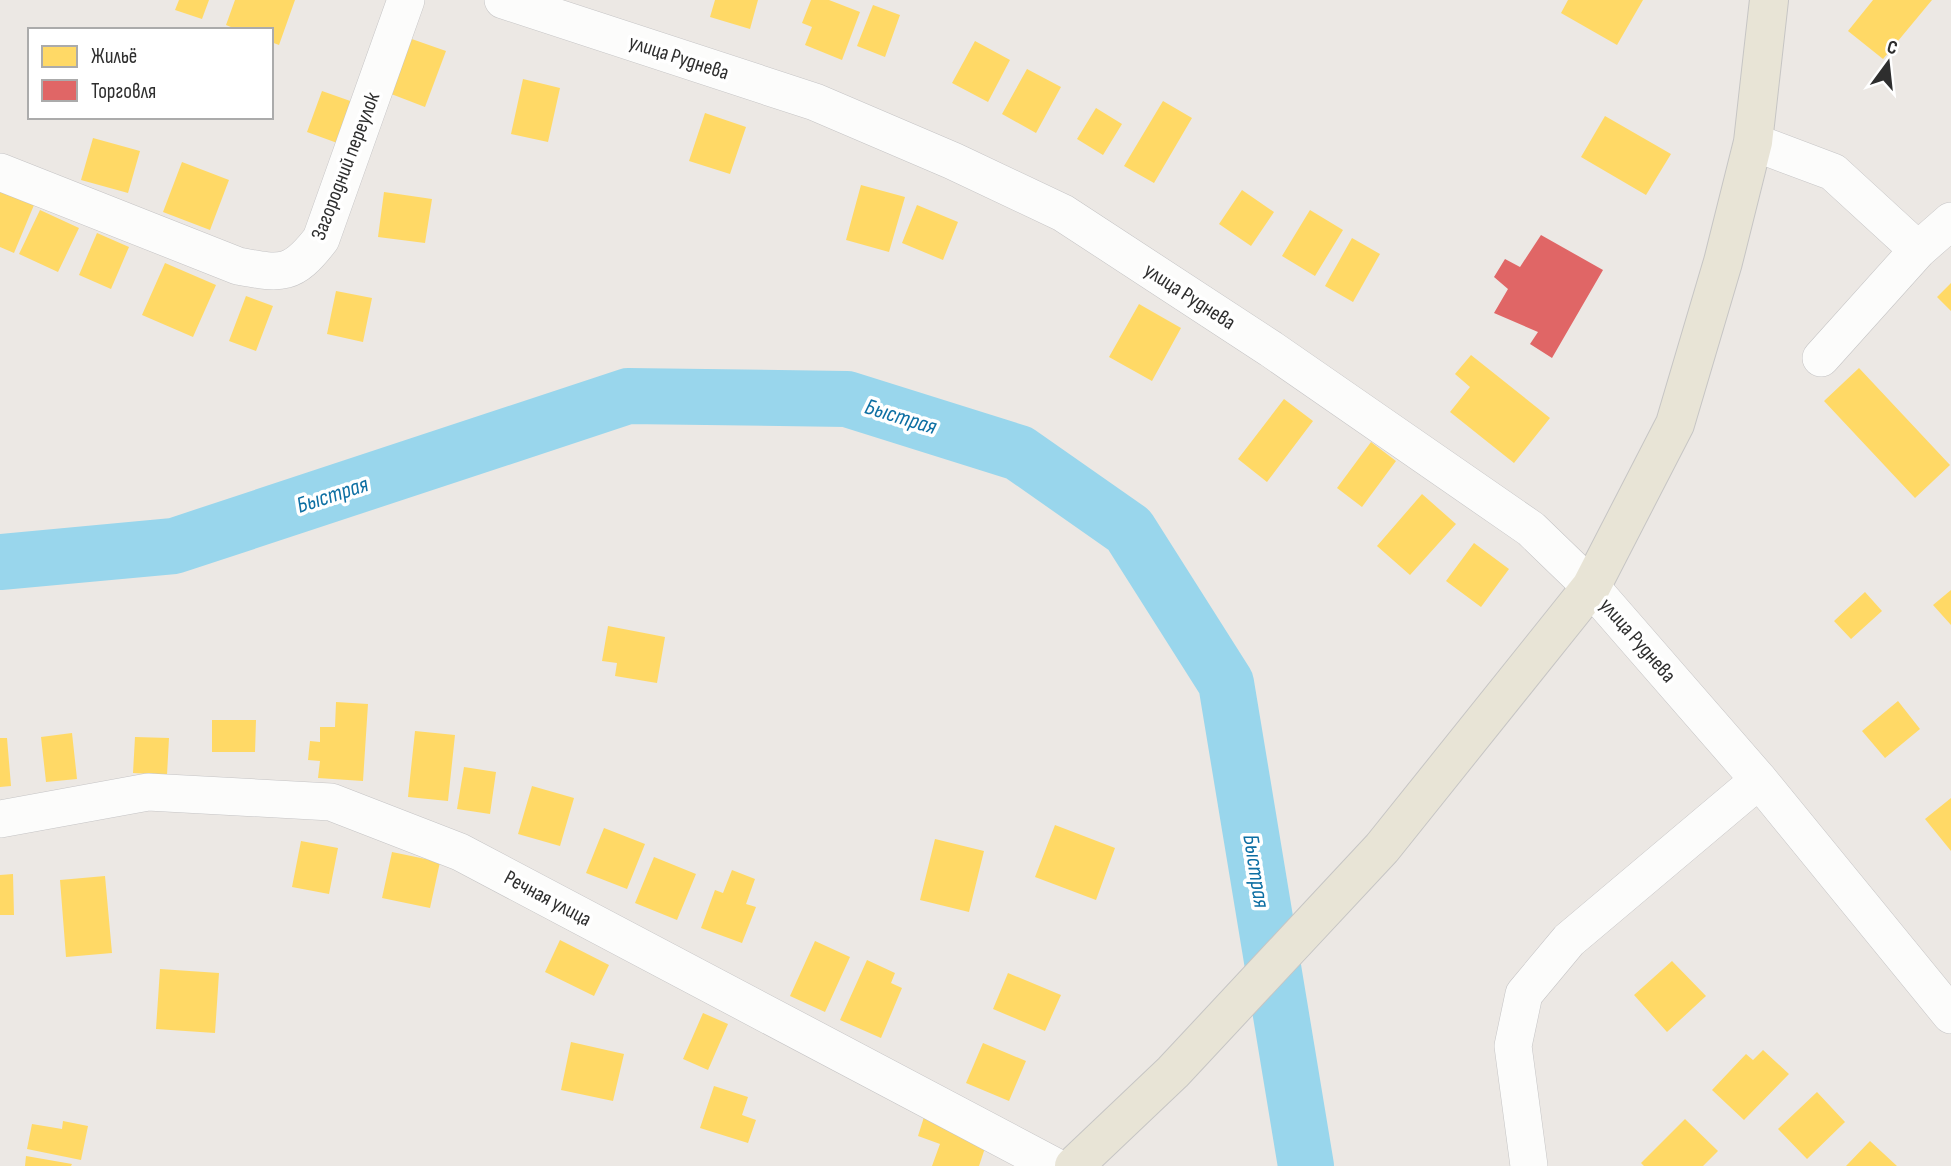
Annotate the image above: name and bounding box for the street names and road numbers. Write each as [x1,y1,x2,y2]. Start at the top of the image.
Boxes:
street label: улица Руднева [626,30,732,85]
street label: Загородний переулок [306,89,385,244]
street label: улица Руднева [1139,258,1240,335]
street label: улица Руднева [1594,593,1681,688]
street label: Речная улица [500,865,596,932]

